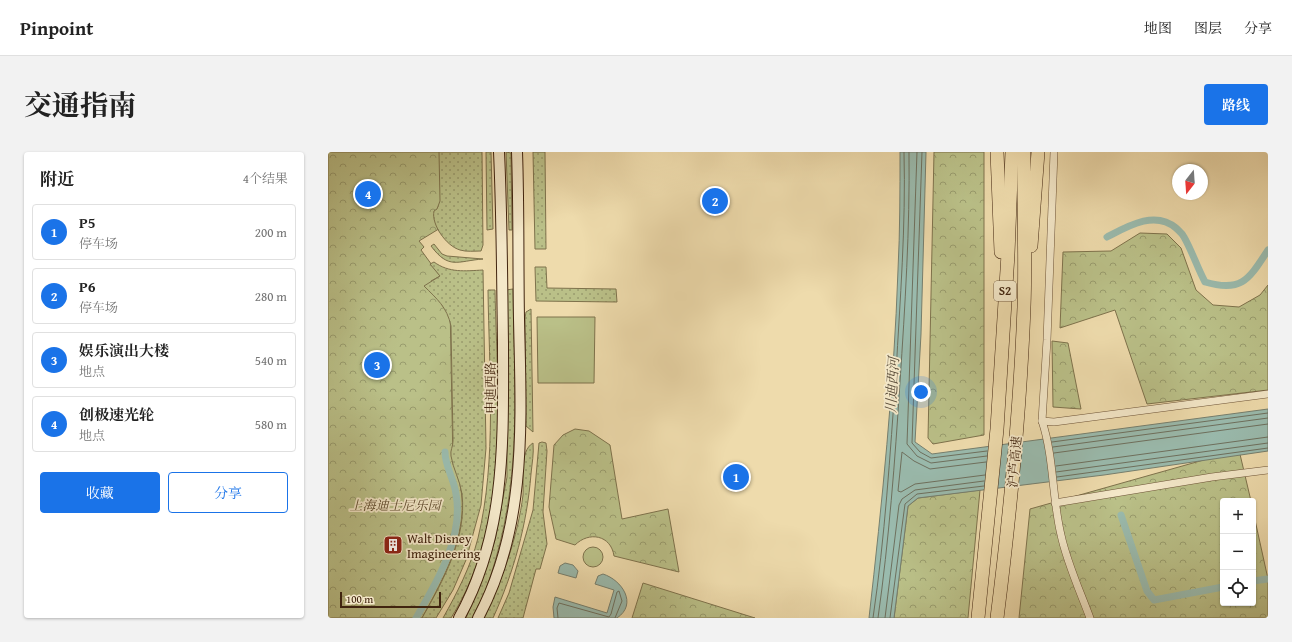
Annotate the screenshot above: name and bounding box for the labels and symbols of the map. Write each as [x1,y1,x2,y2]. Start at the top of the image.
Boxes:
north arrow [1172,164,1208,200]
pin: 4 [355,179,381,209]
pin: 2 [702,186,728,216]
road number: S2 [994,281,1016,301]
pin: 3 [364,350,390,380]
water label: 川迪西河 [881,354,904,413]
street label: 申迪西路 [481,362,500,414]
your location [911,382,931,402]
street label: 沪芦高速 [1003,435,1026,489]
pin: 1 [723,462,749,492]
park label: 上海迪士尼乐园 [349,496,442,515]
place label: Walt Disney Imagineering [407,529,481,563]
building icon: Walt Disney Imagineering [382,534,404,556]
scale bar [340,590,441,609]

